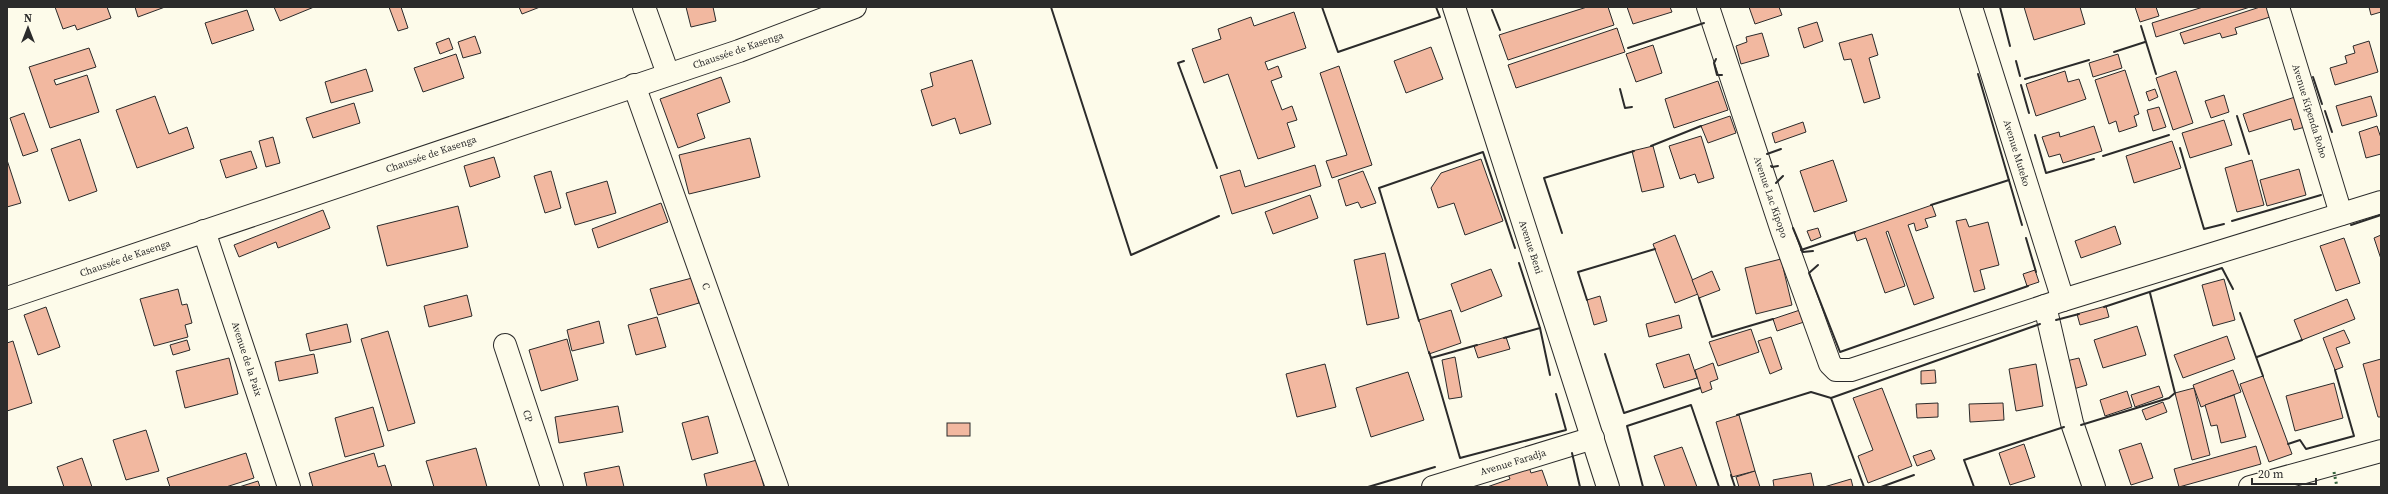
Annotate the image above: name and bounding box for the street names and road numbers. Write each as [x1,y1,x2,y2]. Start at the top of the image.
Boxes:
street label: Chaussée de Kasenga [691,28,786,72]
street label: Avenue Kipenda Roho [2289,62,2331,160]
street label: Avenue Muteko [2001,118,2033,188]
street label: Chaussée de Kasenga [384,132,479,176]
street label: Avenue Lac Kipopo [1751,154,1791,240]
street label: Avenue Beni [1516,219,1546,275]
street label: Chaussée de Kasenga [78,236,173,280]
street label: C [699,281,713,291]
street label: Avenue de la Paix [229,320,265,399]
street label: CP [520,408,536,424]
street label: Avenue Faradja [1478,446,1548,478]

